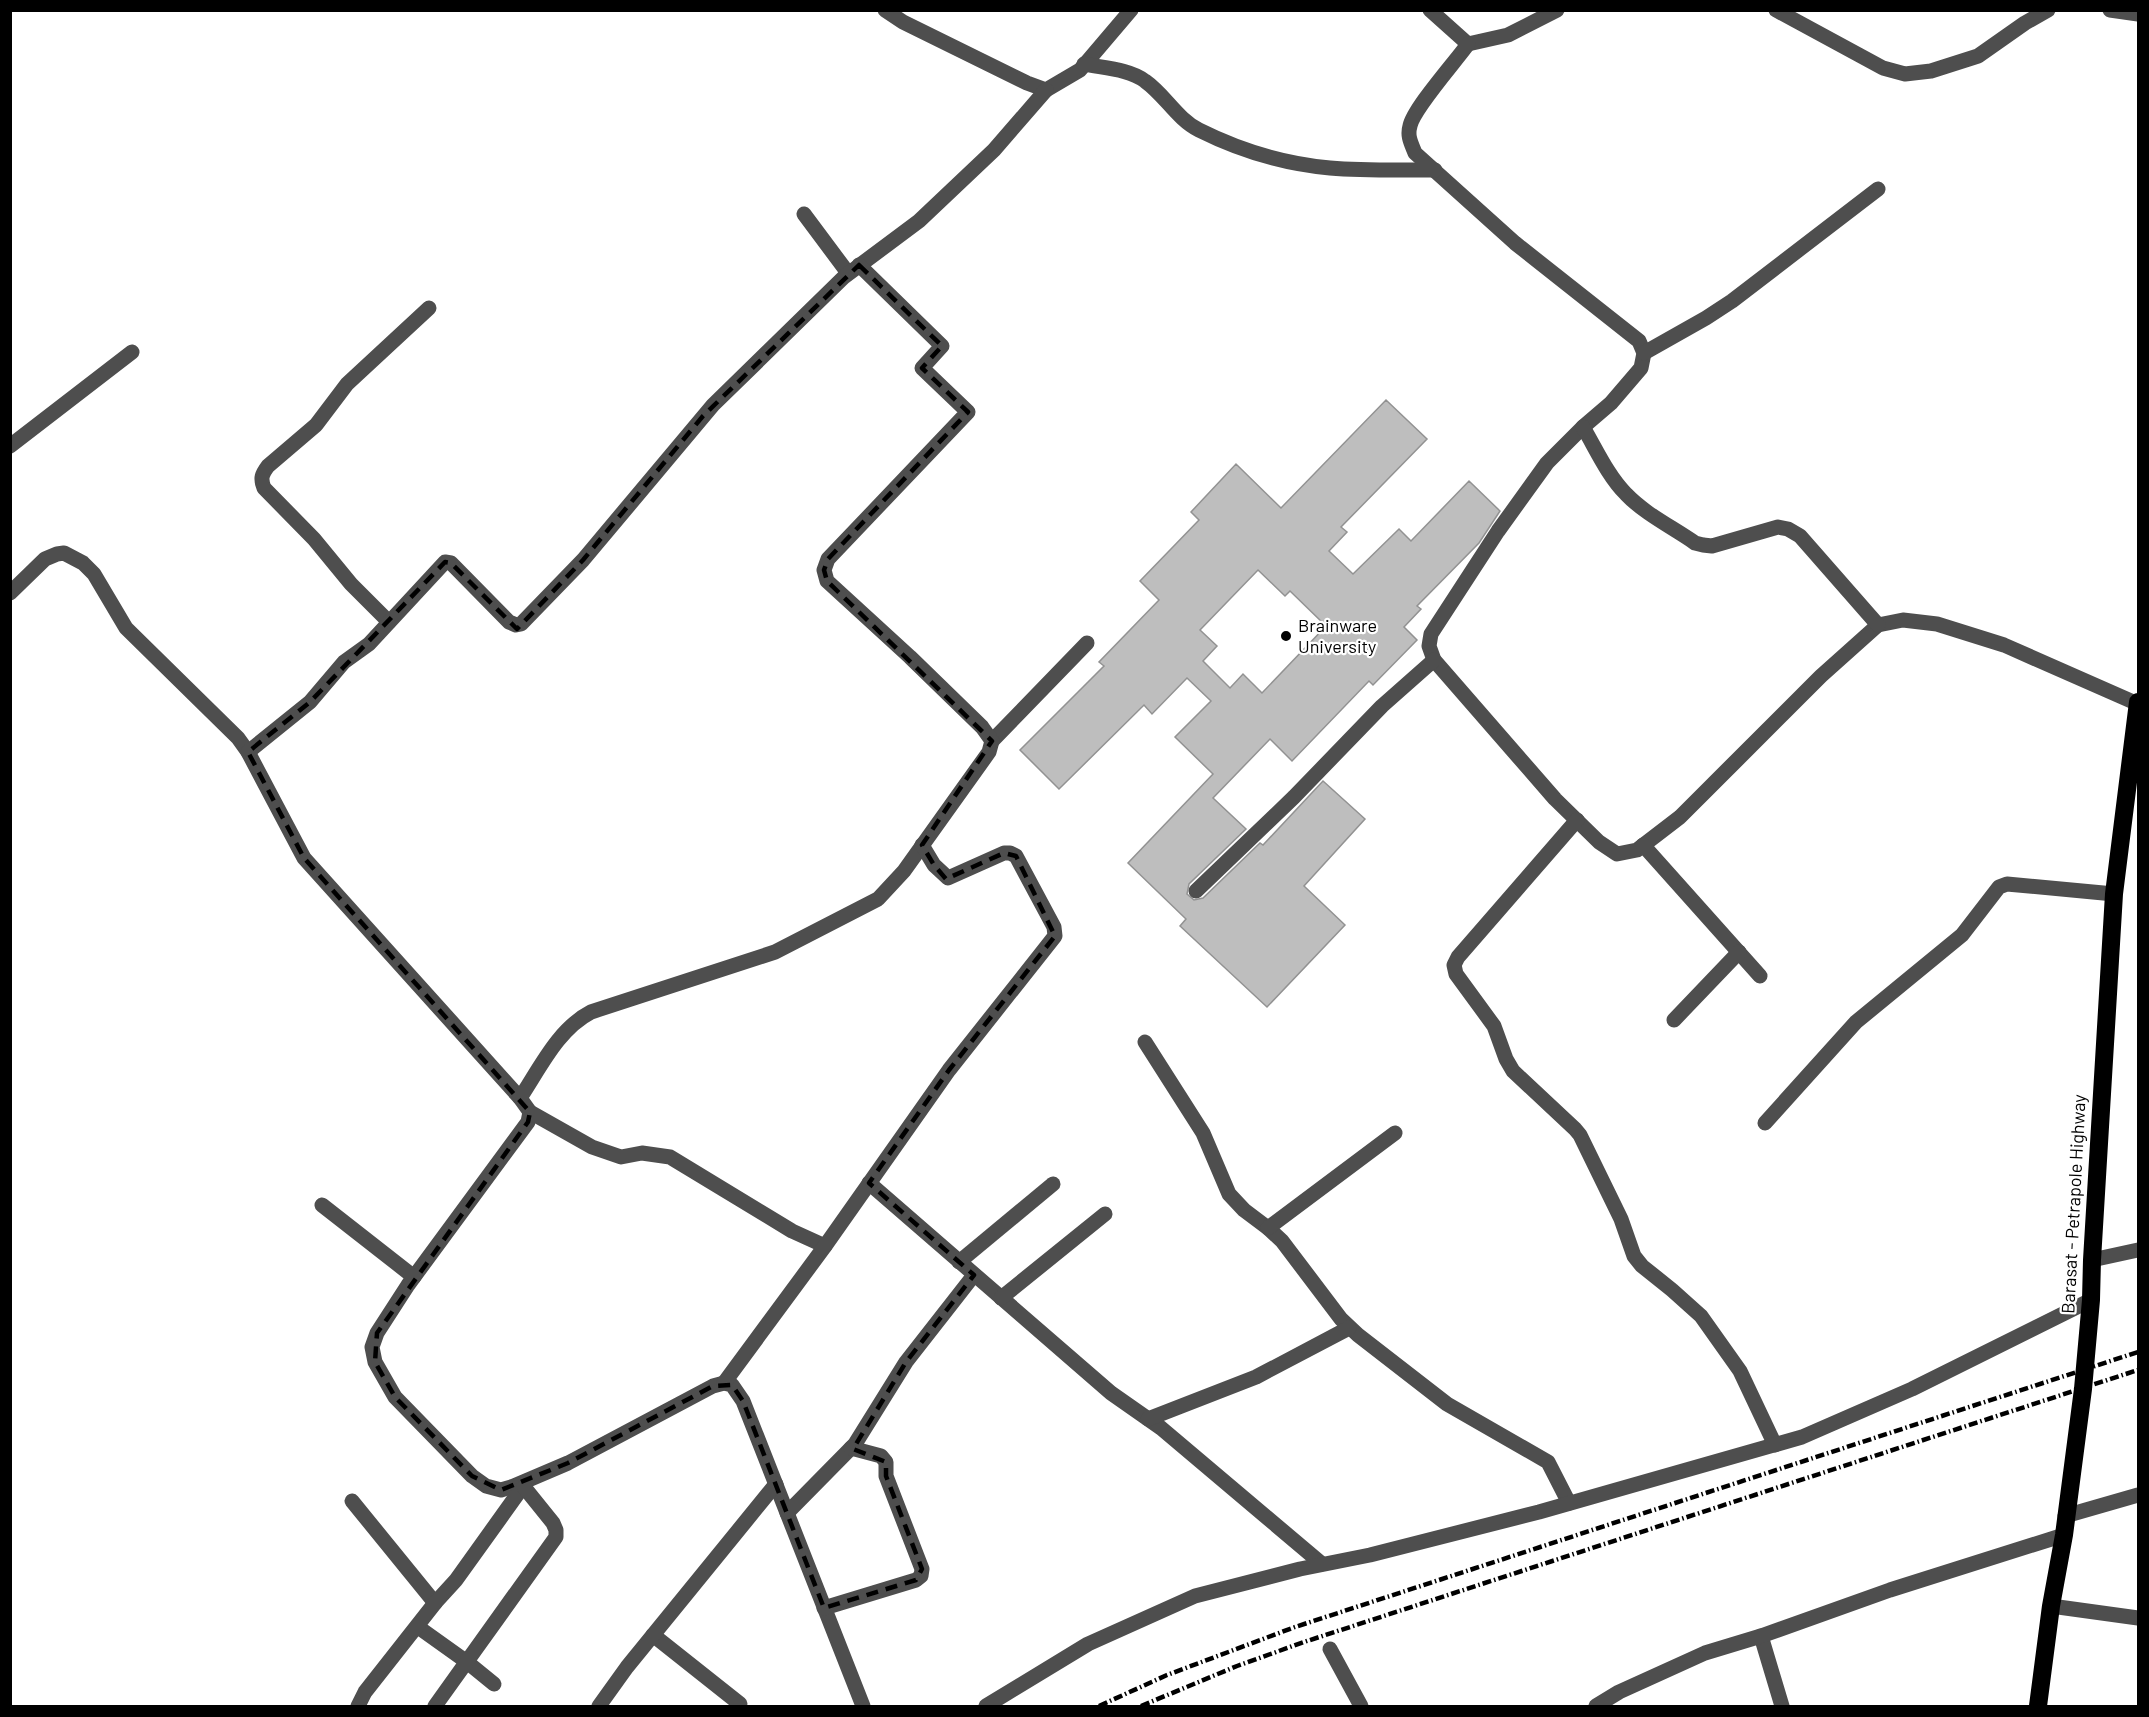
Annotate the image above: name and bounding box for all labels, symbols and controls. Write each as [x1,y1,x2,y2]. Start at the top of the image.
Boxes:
place label: Brainware University [1298,614,1377,657]
marker: Brainware University [1279,629,1293,643]
street label: Barasat - Petrapole Highway [2056,1094,2090,1314]

